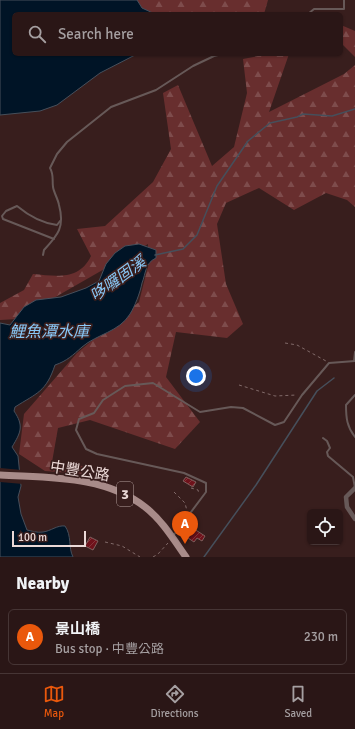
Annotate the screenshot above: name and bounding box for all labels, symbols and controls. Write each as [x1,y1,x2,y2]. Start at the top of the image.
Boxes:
search box [12,12,343,56]
icon: search [26,23,48,45]
text: Search here [58,25,134,43]
water label: 哆囉固溪 [86,251,151,306]
water label: 鯉魚潭水庫 [9,322,92,342]
your location [186,366,206,386]
street label: 中豐公路 [49,457,111,485]
road number: 3 [117,482,133,506]
map controls [307,509,343,545]
button: locate [307,509,343,545]
pin: A [172,511,198,544]
scale bar [12,529,86,548]
text: 100 m [18,531,47,544]
text: Nearby [16,573,69,594]
text: 景山橋 [55,620,100,638]
text: A [26,629,34,645]
text: 230 m [304,629,338,645]
text: Bus stop · 中豐公路 [55,641,164,657]
tab: Map [43,683,65,720]
tab: Directions [151,683,199,720]
tab: Saved [284,683,312,720]

